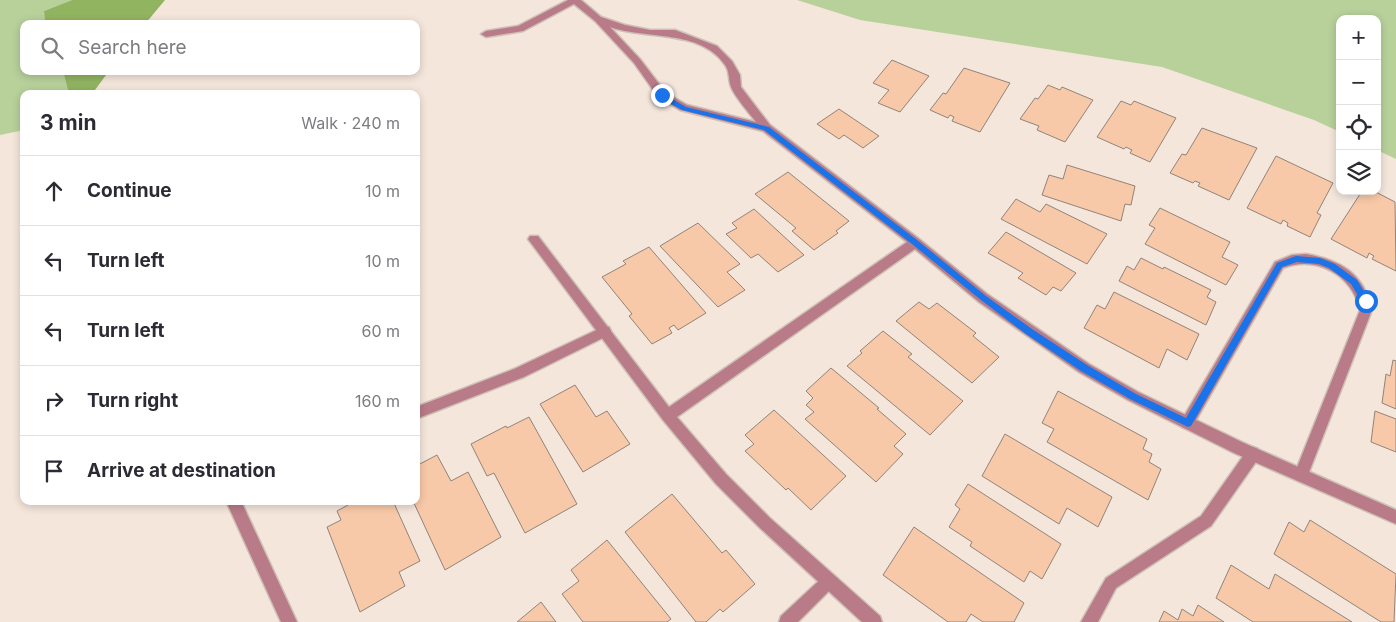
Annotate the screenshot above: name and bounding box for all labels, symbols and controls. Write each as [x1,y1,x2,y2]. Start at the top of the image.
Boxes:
map controls [1336,15,1381,195]
button: + [1336,15,1381,60]
search box [20,20,420,75]
icon: search [38,34,66,62]
text: Search here [78,36,187,59]
button: − [1336,60,1381,105]
route end [651,84,674,107]
button: locate [1336,105,1381,150]
text: 3 min [40,110,96,135]
text: Walk · 240 m [301,113,400,133]
button: layers [1336,150,1381,195]
icon: ahead [40,177,68,205]
text: Continue [87,179,172,202]
text: 10 m [365,181,400,201]
icon: left [40,247,68,275]
text: Turn left [87,249,165,272]
text: 10 m [365,251,400,271]
route start [1355,290,1378,313]
icon: left [40,317,68,345]
text: Turn left [87,319,165,342]
text: 60 m [361,321,400,341]
icon: right [40,387,68,415]
text: Turn right [87,389,178,412]
text: 160 m [355,391,400,411]
icon: arrive [40,457,68,485]
text: Arrive at destination [87,459,276,482]

